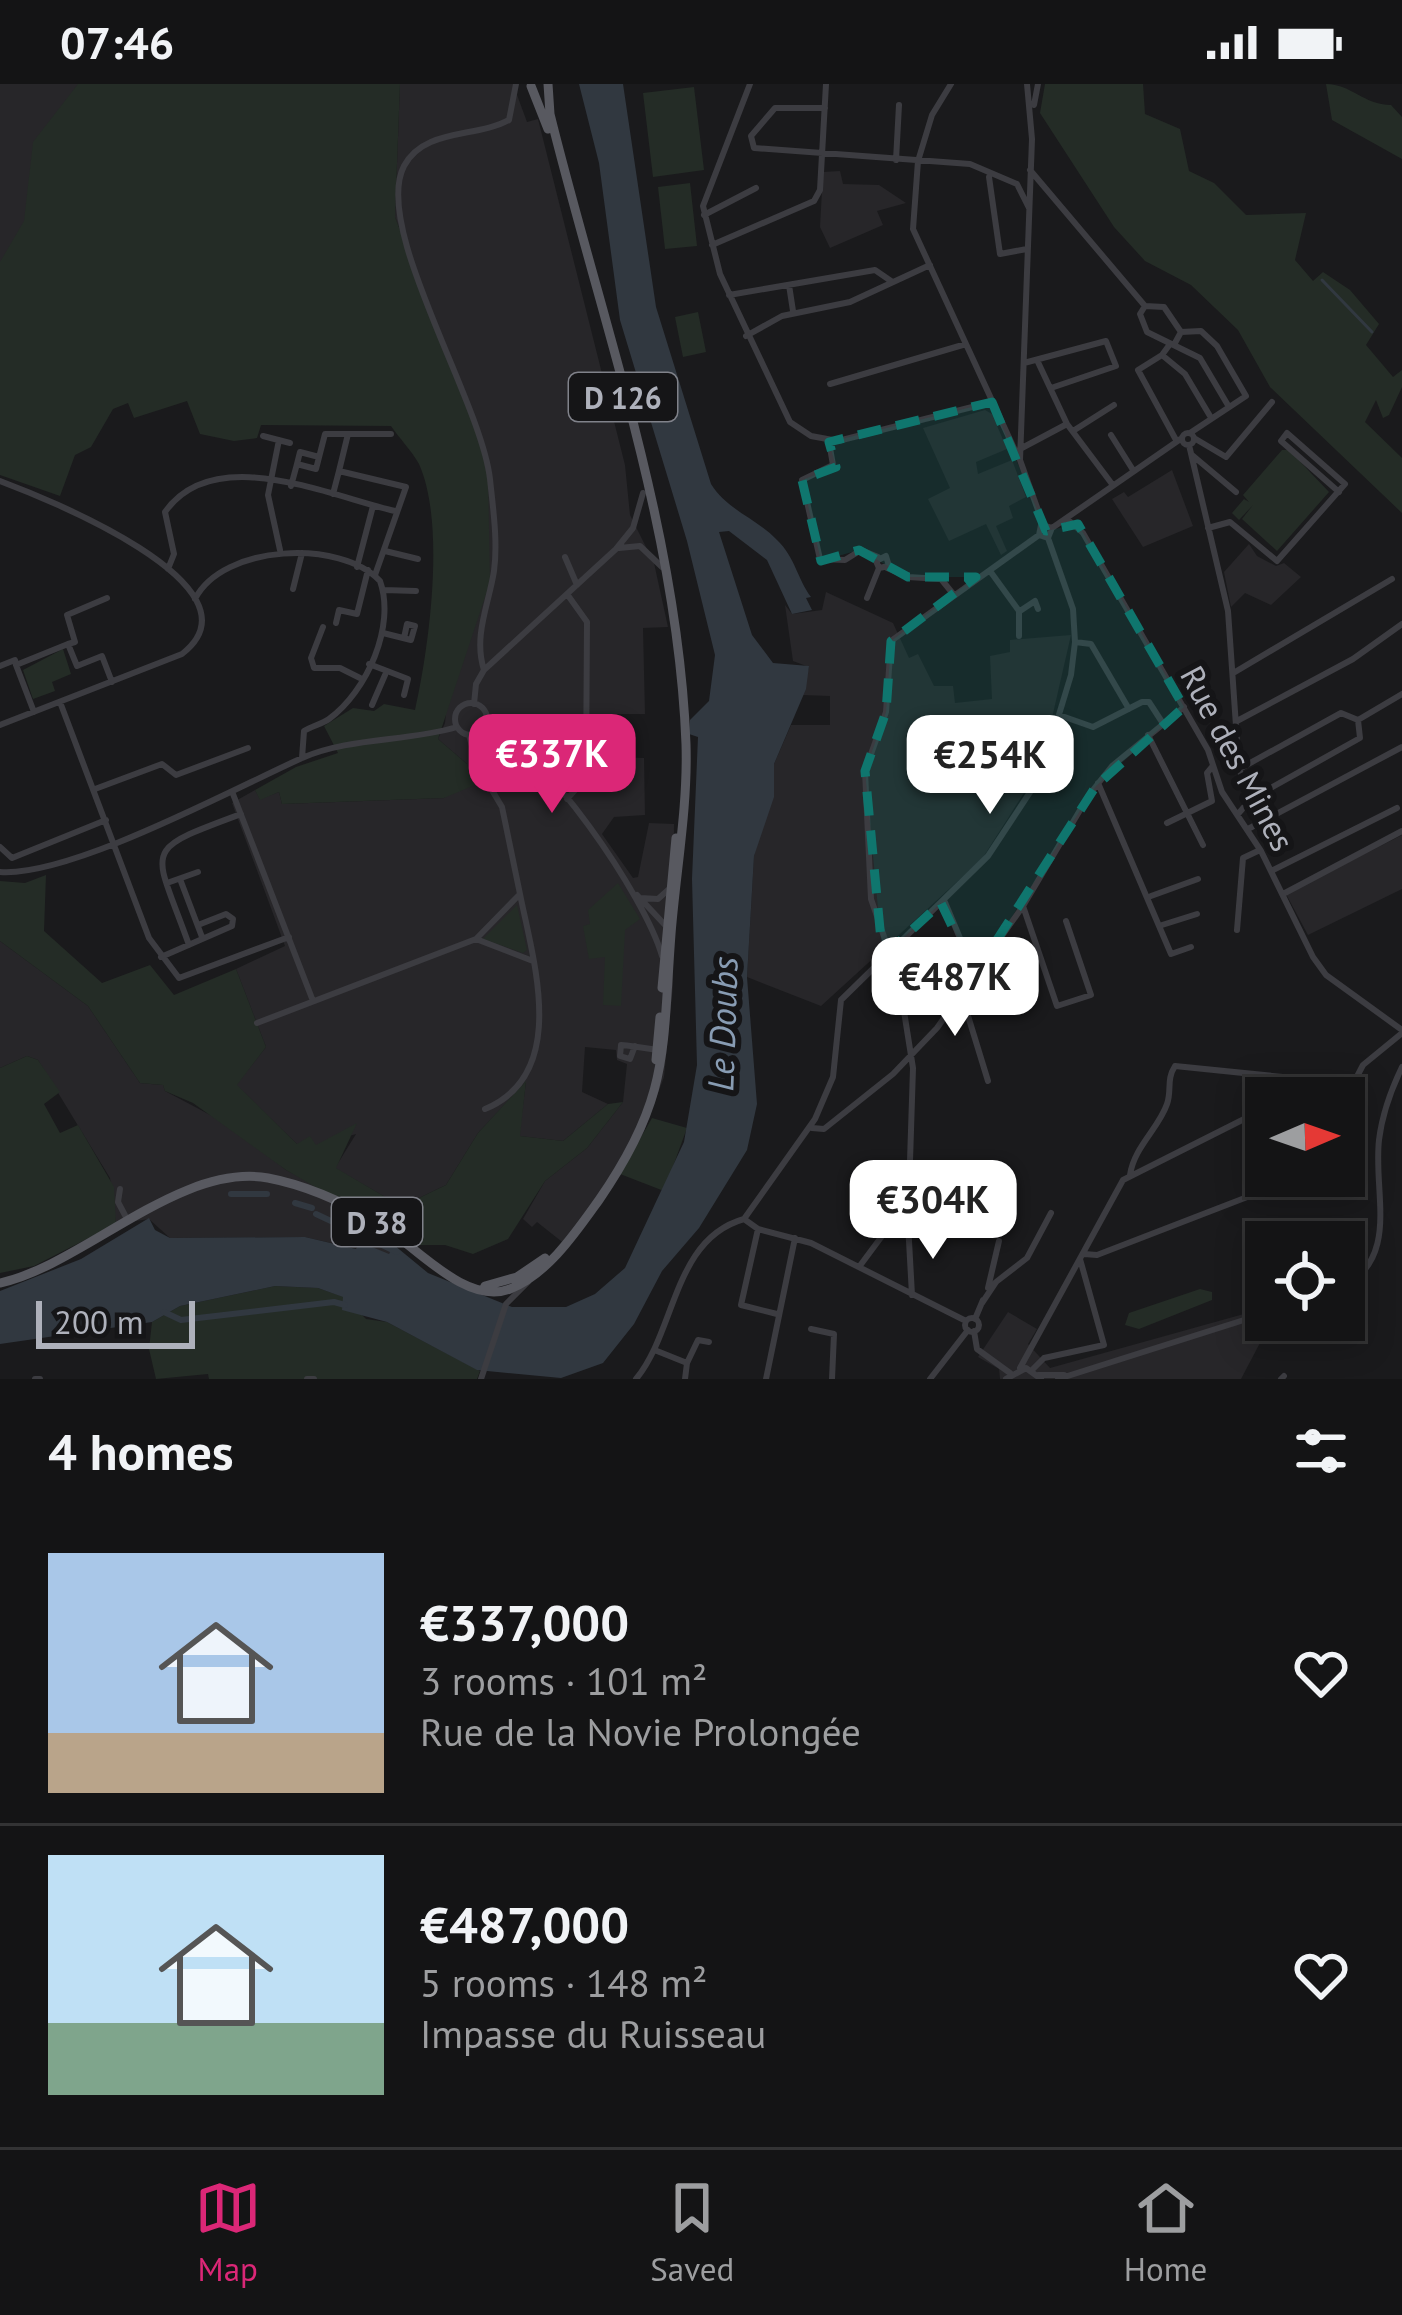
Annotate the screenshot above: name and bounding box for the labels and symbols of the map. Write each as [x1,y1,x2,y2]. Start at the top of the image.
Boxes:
road number: D 126 [569,373,677,421]
street label: Rue des Mines [1171,658,1305,858]
pin: €337K [468,714,636,816]
pin: €254K [906,715,1074,817]
pin: €487K [871,937,1039,1039]
water label: Le Doubs [696,955,748,1092]
north arrow [1245,1077,1365,1197]
pin: €304K [849,1160,1017,1262]
road number: D 38 [332,1198,422,1246]
scale bar [36,1295,195,1348]

